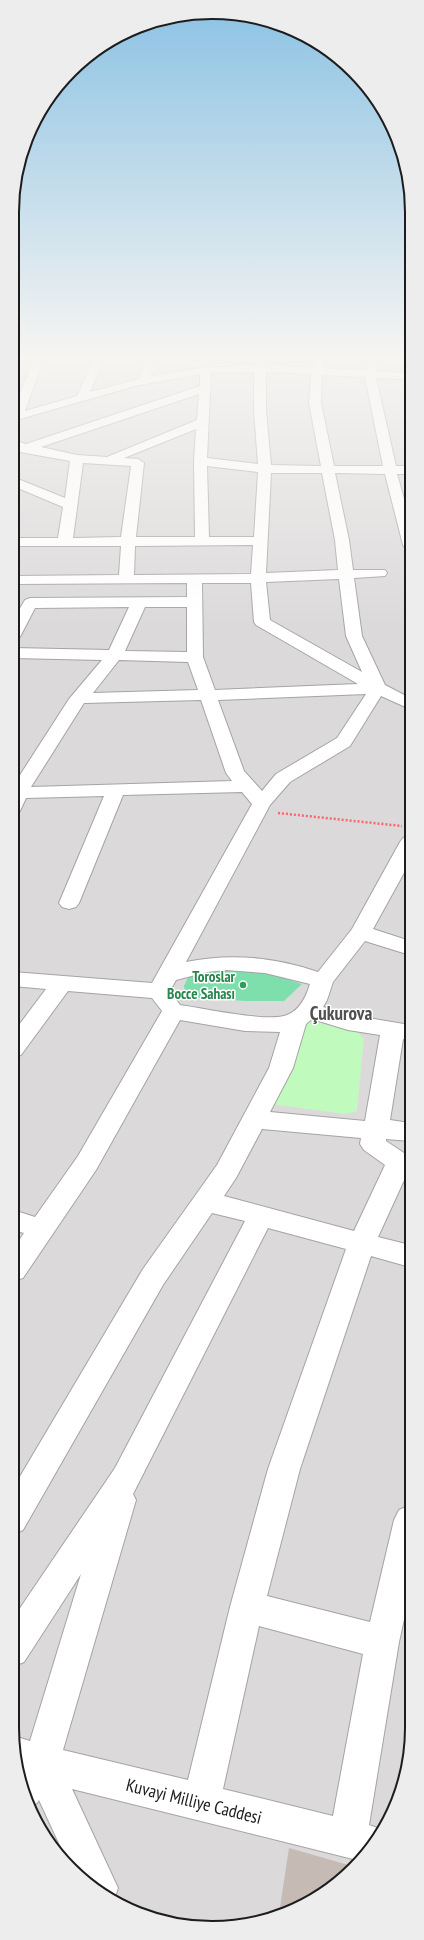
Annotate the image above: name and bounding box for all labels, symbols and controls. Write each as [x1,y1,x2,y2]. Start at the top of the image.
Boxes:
place label: Toroslar Bocce Sahası [167,967,236,1003]
marker: Toroslar Bocce Sahası [238,980,248,990]
district label: Çukurova [310,1001,372,1025]
street label: Kuvayi Milliye Caddesi [124,1773,264,1829]

